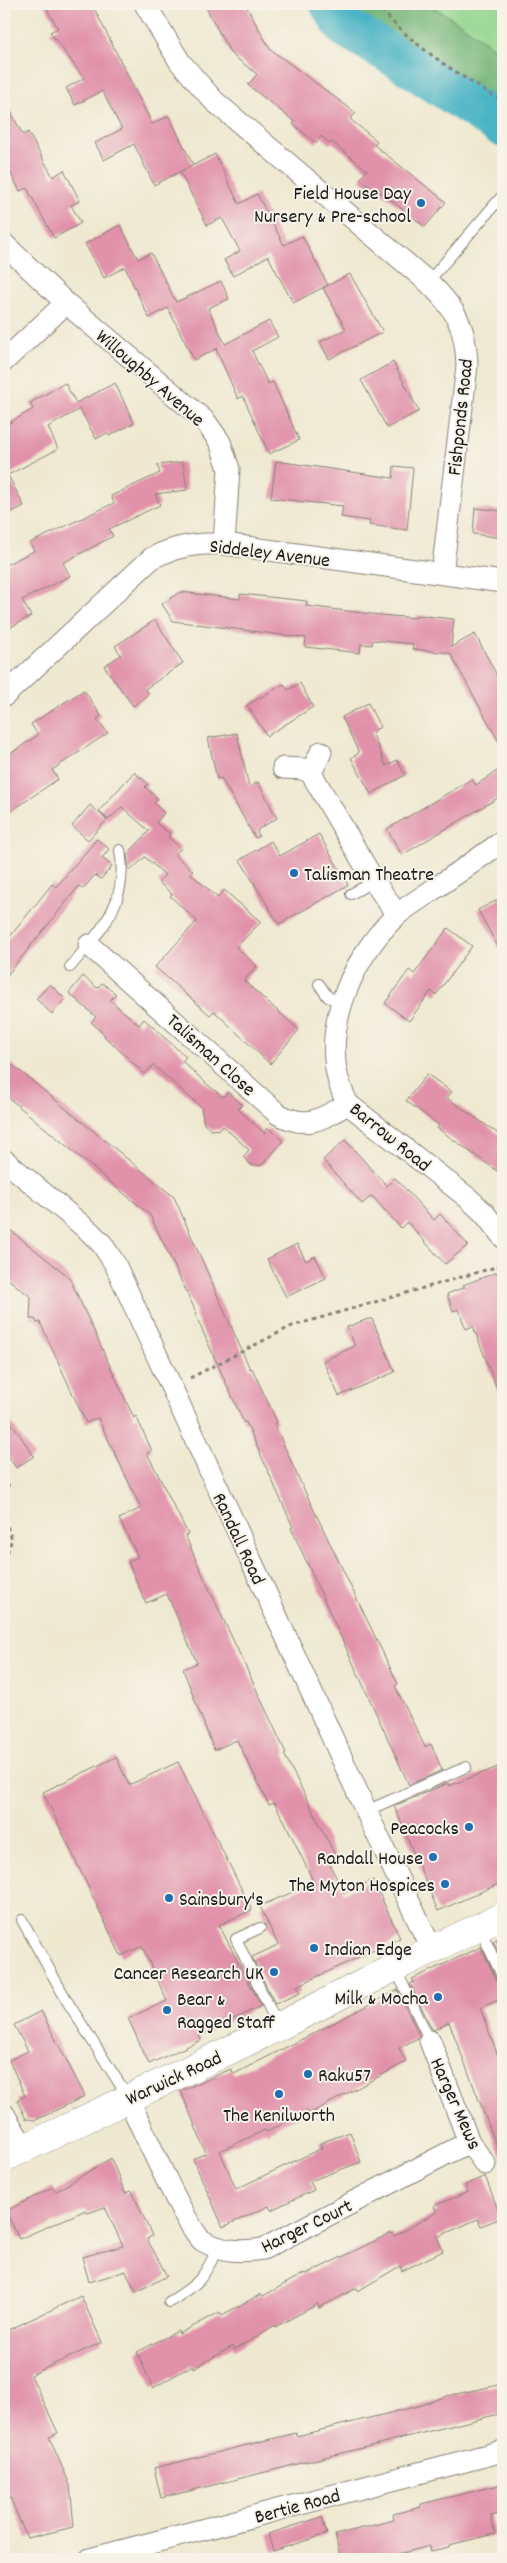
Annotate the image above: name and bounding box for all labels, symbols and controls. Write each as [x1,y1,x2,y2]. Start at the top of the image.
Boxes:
place label: Field House Day Nursery & Pre-school [254,181,412,232]
marker: Field House Day Nursery & Pre-school [415,197,427,209]
street label: Willoughby Avenue [88,324,210,435]
street label: Fishponds Road [442,358,482,477]
street label: Siddeley Avenue [208,534,332,576]
place label: Talisman Theatre [304,862,434,890]
marker: Talisman Theatre [288,867,300,879]
street label: Talisman Close [159,1008,261,1104]
street label: Barrow Road [342,1097,436,1180]
street label: Randall Road [204,1489,271,1590]
place label: Peacocks [390,1816,459,1844]
marker: Peacocks [463,1821,475,1833]
place label: Randall House [317,1846,423,1874]
marker: Randall House [427,1851,439,1863]
place label: The Myton Hospices [289,1873,435,1901]
marker: The Myton Hospices [439,1878,451,1890]
place label: Sainsbury's [179,1887,264,1915]
marker: Sainsbury's [163,1892,175,1904]
place label: Indian Edge [324,1937,412,1965]
marker: Indian Edge [308,1942,320,1954]
place label: Cancer Research UK [113,1961,264,1989]
marker: Cancer Research UK [268,1966,280,1978]
place label: Milk & Mocha [335,1986,429,2014]
place label: Bear & Ragged Staff [177,1987,276,2038]
marker: Milk & Mocha [432,1991,444,2003]
marker: Bear & Ragged Staff [161,2004,173,2016]
street label: Warwick Road [122,2045,227,2114]
street label: Harger Mews [421,2054,487,2155]
place label: Raku57 [318,2063,371,2091]
marker: Raku57 [302,2068,314,2080]
marker: The Kenilworth [273,2088,285,2100]
place label: The Kenilworth [223,2103,335,2131]
street label: Harger Court [257,2193,358,2262]
street label: Bertie Road [252,2483,344,2533]

